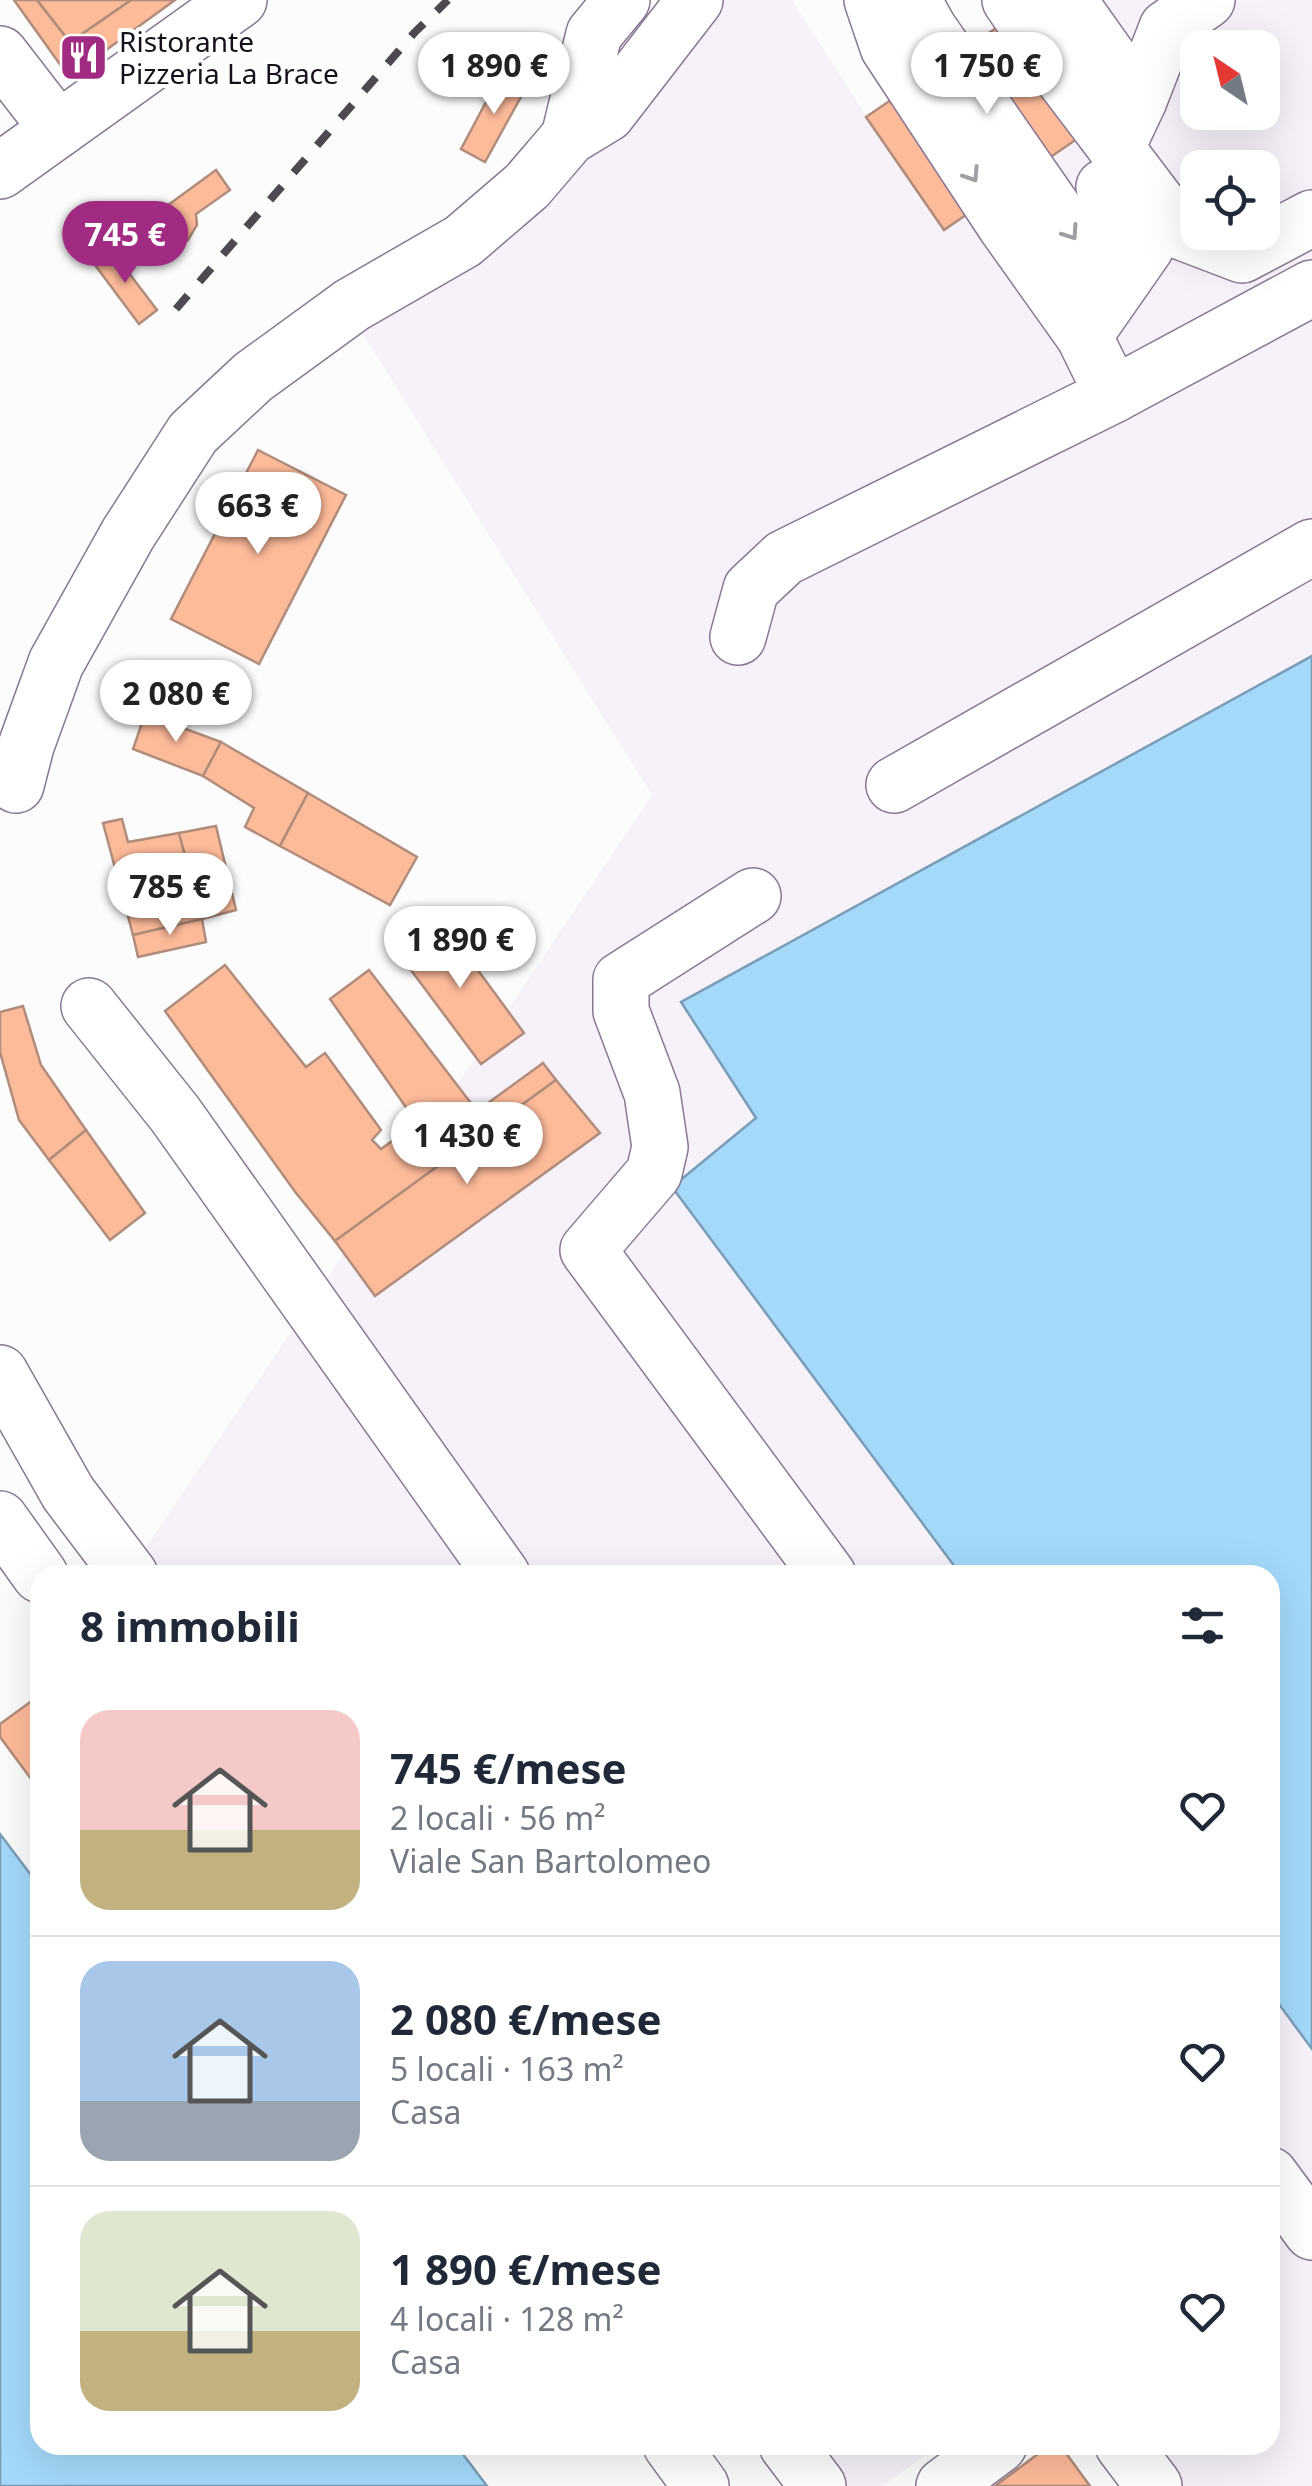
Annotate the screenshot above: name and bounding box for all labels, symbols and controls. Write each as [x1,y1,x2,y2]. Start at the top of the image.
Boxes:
place label: Ristorante Pizzeria La Brace [119,22,339,92]
north arrow [1180,30,1280,130]
map controls [1180,30,1280,250]
restaurant icon: Ristorante Pizzeria La Brace [58,32,110,84]
pin: 1 890 € [402,32,586,117]
pin: 1 750 € [895,32,1079,117]
text: 1 890 € [440,43,548,86]
text: 1 750 € [933,43,1041,86]
button: locate [1180,150,1280,250]
one-way arrow [959,164,978,182]
pin: 745 € [55,201,195,286]
text: 745 € [84,212,166,255]
one-way arrow [1059,221,1077,240]
pin: 663 € [188,472,328,557]
text: 663 € [217,483,299,526]
pin: 2 080 € [84,660,268,745]
text: 2 080 € [122,671,230,714]
pin: 785 € [100,853,240,938]
text: 785 € [129,864,211,907]
pin: 1 890 € [368,906,552,991]
text: 1 890 € [406,917,514,960]
pin: 1 430 € [375,1102,559,1187]
text: 1 430 € [413,1113,521,1156]
text: 8 immobili [80,1597,300,1654]
icon: filters [1175,1598,1230,1653]
text: 745 €/mese [390,1739,627,1796]
icon: home [160,1750,280,1870]
icon: heart [1175,1783,1230,1838]
text: 2 locali · 56 m² [390,1796,605,1839]
text: Viale San Bartolomeo [390,1839,711,1882]
text: 2 080 €/mese [390,1990,662,2047]
icon: home [160,2001,280,2121]
icon: heart [1175,2034,1230,2089]
text: 5 locali · 163 m² [390,2047,624,2090]
text: Casa [390,2090,461,2133]
text: 1 890 €/mese [390,2240,662,2297]
icon: home [160,2251,280,2371]
icon: heart [1175,2284,1230,2339]
text: 4 locali · 128 m² [390,2297,624,2340]
text: Casa [390,2340,461,2383]

